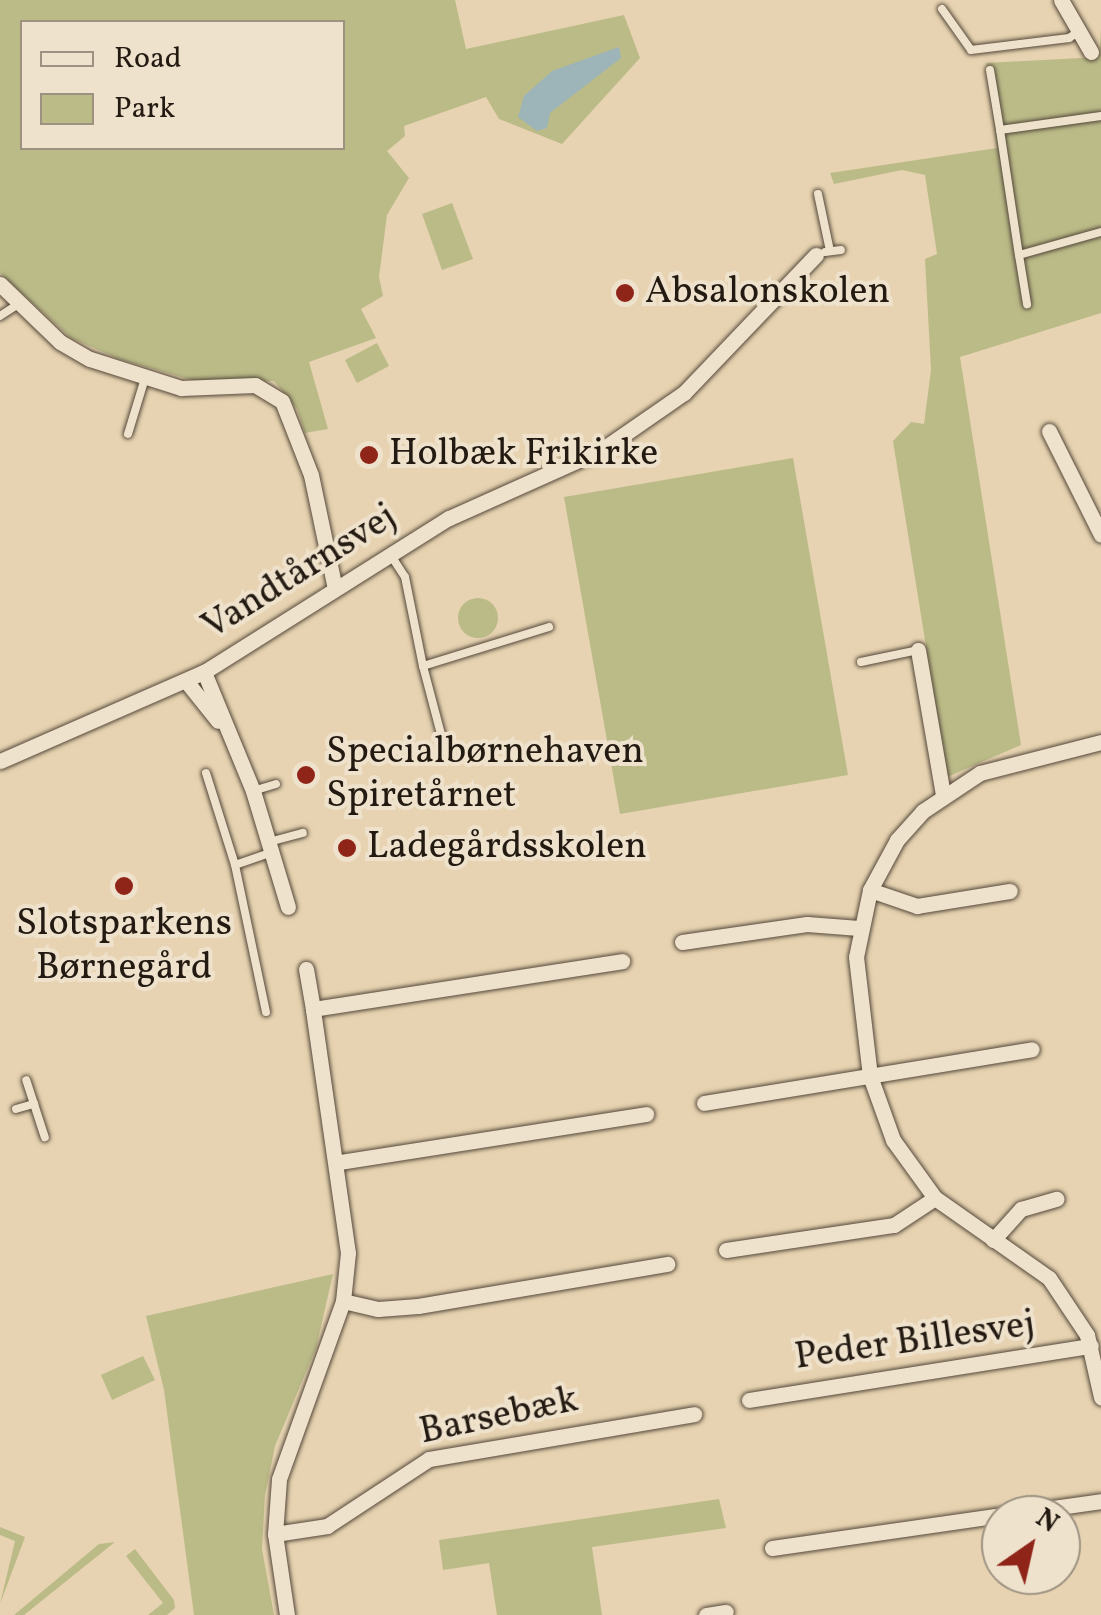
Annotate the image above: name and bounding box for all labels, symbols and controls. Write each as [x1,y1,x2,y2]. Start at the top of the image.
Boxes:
legend [20,20,345,150]
text: Road [114,38,182,80]
text: Park [114,88,175,130]
place label: Absalonskolen [645,270,890,316]
marker: Absalonskolen [614,282,636,304]
place label: Holbæk Frikirke [389,432,658,478]
marker: Holbæk Frikirke [358,444,380,466]
street label: Vandtårnsvej [194,495,406,651]
place label: Specialbørnehaven Spiretårnet [326,730,644,819]
marker: Specialbørnehaven Spiretårnet [295,764,317,786]
place label: Ladegårdsskolen [367,825,647,871]
marker: Ladegårdsskolen [336,837,358,859]
marker: Slotsparkens Børnegård [113,875,135,897]
place label: Slotsparkens Børnegård [16,902,232,992]
street label: Peder Billesvej [792,1303,1038,1381]
street label: Barsebæk [416,1378,582,1456]
north arrow [981,1495,1081,1595]
text: N [1028,1500,1066,1543]

